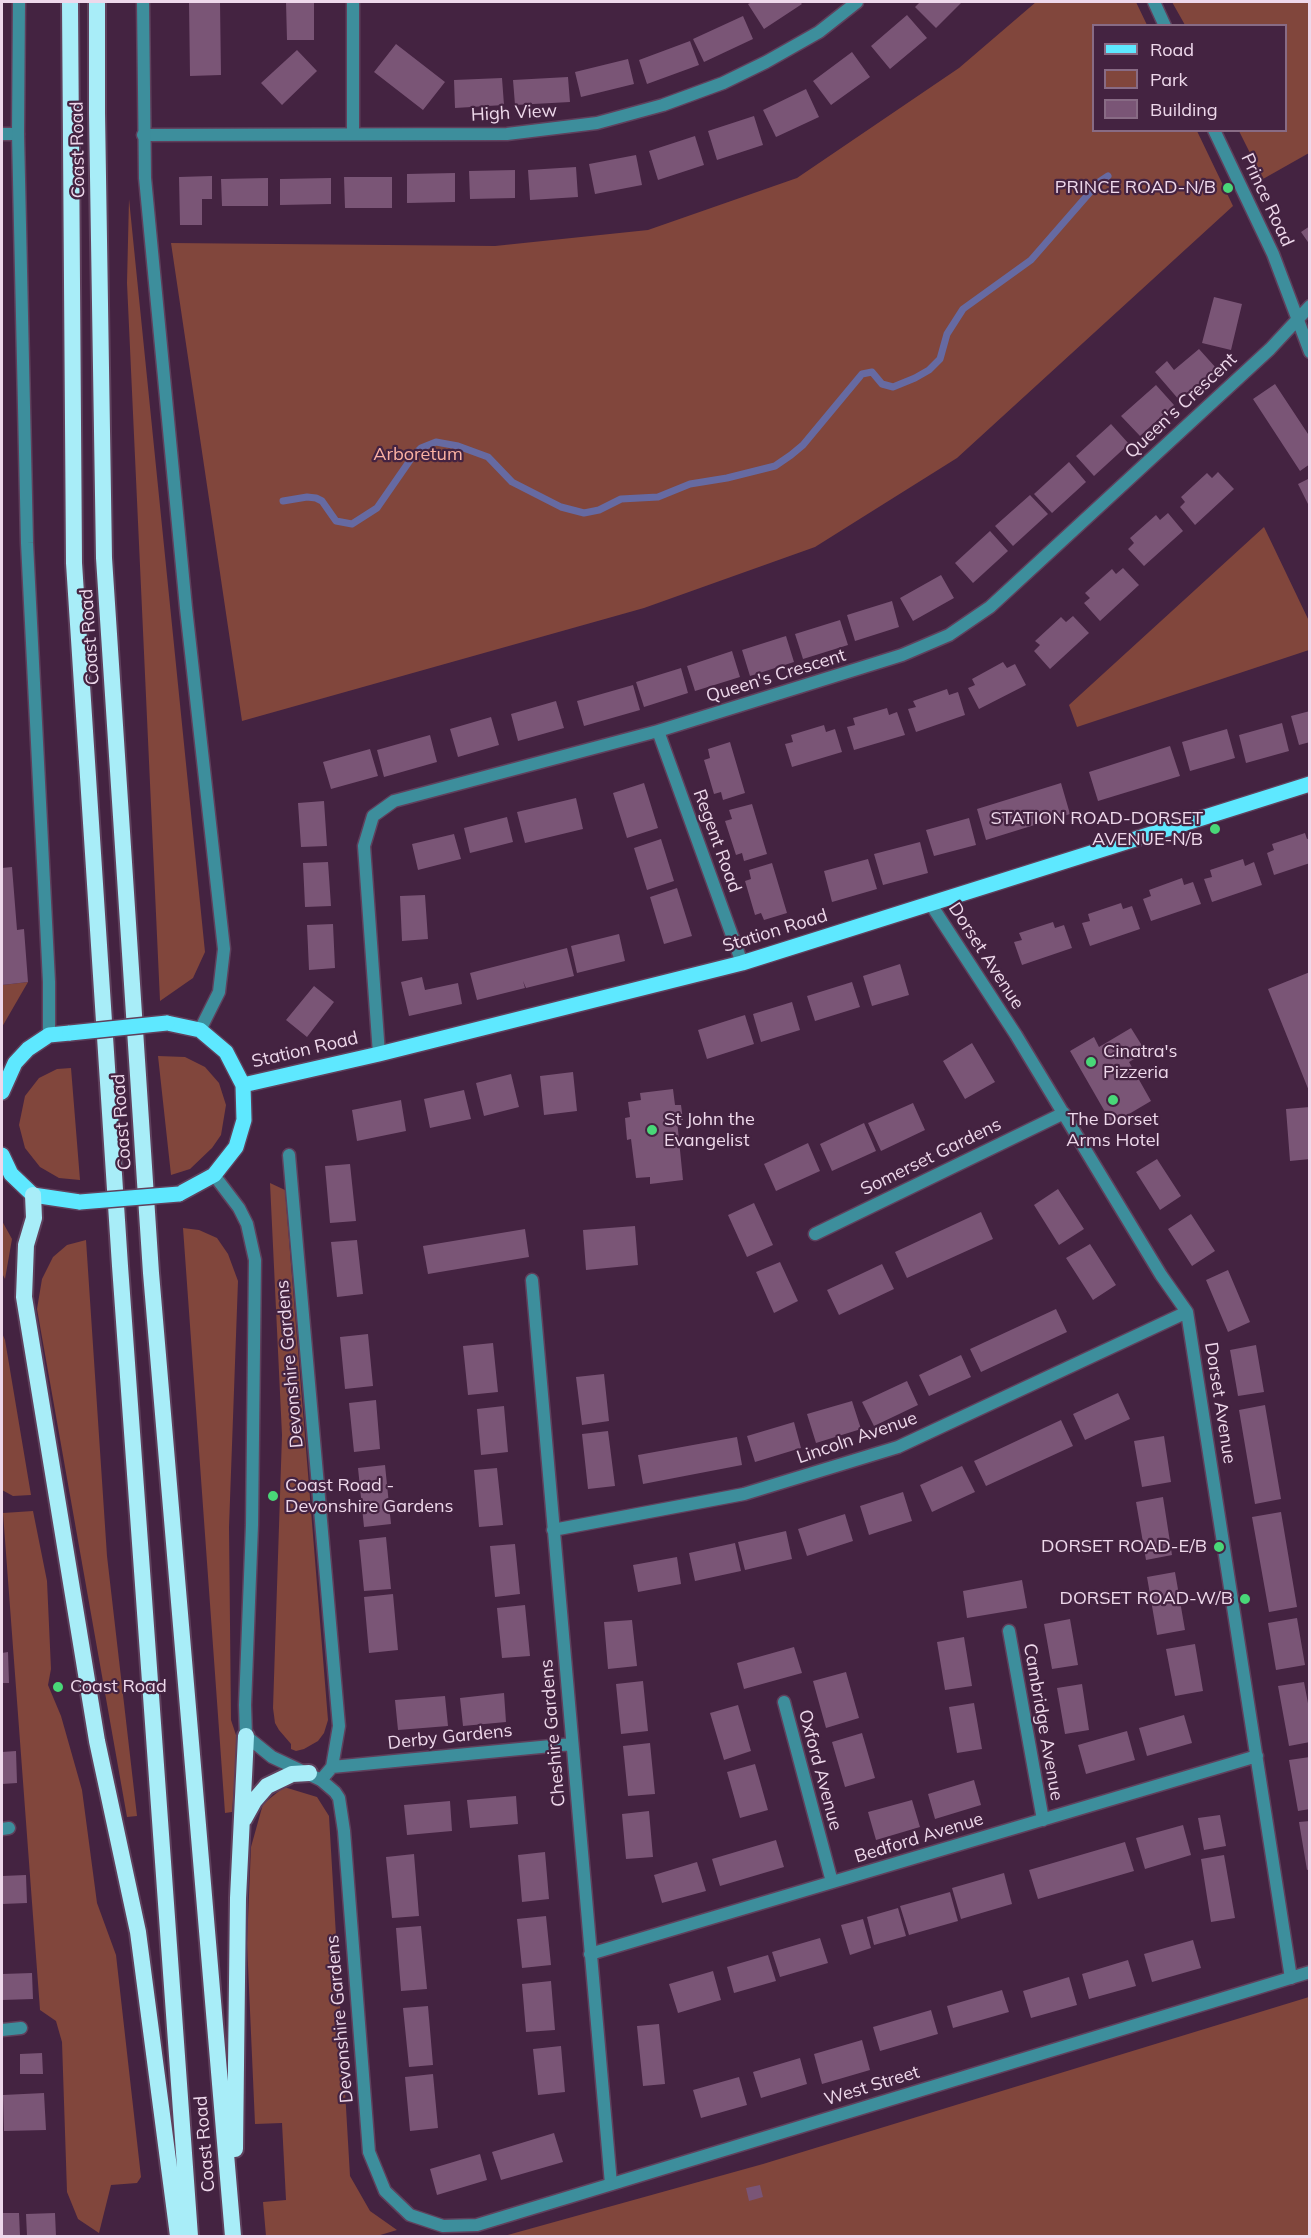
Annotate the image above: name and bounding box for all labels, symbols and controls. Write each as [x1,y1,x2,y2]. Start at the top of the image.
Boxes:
legend [1092,24,1287,132]
text: Road [1150,38,1194,61]
text: Park [1150,68,1188,91]
text: Building [1150,98,1218,121]
street label: High View [470,100,558,126]
street label: Coast Road [66,101,90,199]
street label: Prince Road [1236,150,1298,250]
place label: PRINCE ROAD-N/B [1055,177,1216,199]
marker: PRINCE ROAD-N/B [1221,181,1235,195]
street label: Queen's Crescent [1121,349,1241,463]
park label: Arboretum [373,444,463,466]
street label: Coast Road [76,588,104,686]
street label: Queen's Crescent [704,644,848,708]
street label: Regent Road [688,786,746,896]
place label: STATION ROAD-DORSET AVENUE-N/B [990,808,1203,850]
marker: STATION ROAD-DORSET AVENUE-N/B [1208,822,1222,836]
street label: Dorset Avenue [944,899,1028,1013]
street label: Station Road [720,905,830,957]
street label: Station Road [250,1027,360,1073]
place label: Cinatra's Pizzeria [1103,1041,1177,1084]
marker: Cinatra's Pizzeria [1084,1055,1098,1069]
street label: Coast Road [108,1073,136,1171]
marker: The Dorset Arms Hotel [1106,1093,1120,1107]
place label: St John the Evangelist [664,1109,755,1152]
place label: The Dorset Arms Hotel [1066,1109,1160,1152]
street label: Somerset Gardens [857,1114,1005,1200]
marker: St John the Evangelist [645,1123,659,1137]
street label: Devonshire Gardens [272,1279,308,1449]
street label: Dorset Avenue [1200,1341,1240,1465]
street label: Lincoln Avenue [794,1407,920,1469]
place label: Coast Road - Devonshire Gardens [285,1475,453,1518]
marker: Coast Road - Devonshire Gardens [266,1489,280,1503]
place label: DORSET ROAD-E/B [1041,1536,1207,1558]
marker: DORSET ROAD-E/B [1212,1540,1226,1554]
place label: DORSET ROAD-W/B [1059,1588,1233,1610]
marker: DORSET ROAD-W/B [1238,1592,1252,1606]
street label: Cambridge Avenue [1019,1642,1067,1802]
street label: Cheshire Gardens [536,1658,570,1808]
place label: Coast Road [70,1676,167,1698]
marker: Coast Road [51,1680,65,1694]
street label: Oxford Avenue [793,1707,847,1833]
street label: Derby Gardens [387,1720,513,1754]
street label: Bedford Avenue [852,1808,986,1868]
street label: Devonshire Gardens [322,1934,358,2104]
street label: West Street [822,2061,922,2111]
street label: Coast Road [190,2095,220,2193]

